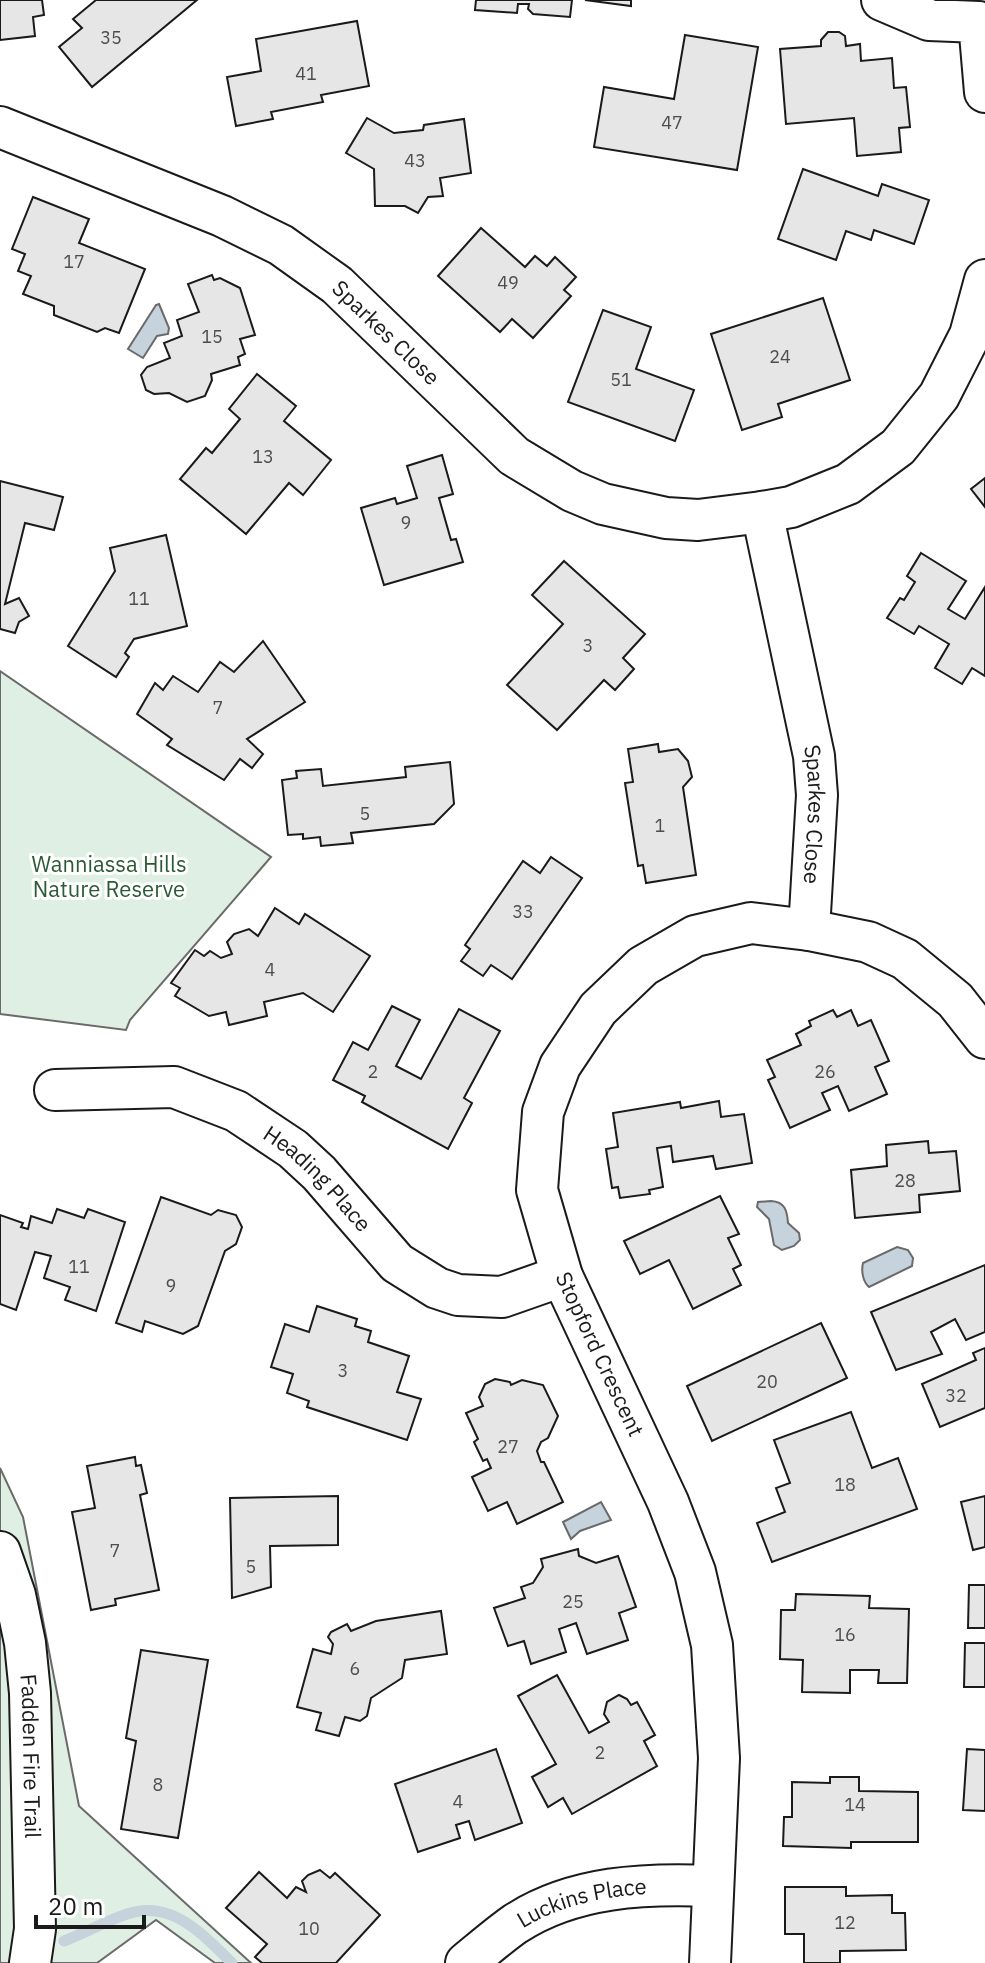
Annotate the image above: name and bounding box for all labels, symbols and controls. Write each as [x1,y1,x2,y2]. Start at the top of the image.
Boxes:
house number: 35 [100,26,122,49]
house number: 41 [295,62,317,85]
house number: 47 [661,111,683,134]
house number: 43 [404,149,426,172]
house number: 17 [63,250,85,273]
house number: 49 [497,271,519,294]
street label: Sparkes Close [326,273,447,391]
house number: 15 [201,325,223,348]
house number: 24 [769,345,791,368]
house number: 51 [610,368,632,391]
house number: 13 [252,445,274,468]
house number: 9 [401,511,411,534]
house number: 11 [128,587,150,610]
house number: 3 [583,634,593,657]
house number: 7 [213,696,223,719]
street label: Sparkes Close [798,742,832,885]
house number: 5 [360,802,370,825]
house number: 1 [655,814,665,837]
park label: Wanniassa Hills Nature Reserve [31,849,187,903]
house number: 33 [512,900,534,923]
house number: 4 [265,958,276,981]
house number: 2 [368,1060,378,1083]
house number: 26 [814,1060,836,1083]
street label: Heading Place [258,1118,378,1237]
house number: 28 [894,1169,916,1192]
house number: 11 [68,1255,90,1278]
street label: Stopford Crescent [550,1267,651,1441]
house number: 9 [166,1274,176,1297]
house number: 3 [338,1359,348,1382]
house number: 20 [756,1370,778,1393]
house number: 32 [945,1384,967,1407]
house number: 27 [497,1435,519,1458]
house number: 18 [834,1473,856,1496]
house number: 7 [110,1539,120,1562]
house number: 5 [246,1555,256,1578]
house number: 25 [562,1590,584,1613]
house number: 16 [834,1623,856,1646]
house number: 6 [350,1657,360,1680]
street label: Fadden Fire Trail [14,1673,48,1839]
house number: 2 [595,1741,605,1764]
house number: 8 [153,1773,163,1796]
house number: 4 [453,1790,464,1813]
house number: 14 [844,1793,866,1816]
street label: Luckins Place [511,1871,647,1934]
scale bar [36,1879,144,1929]
text: 20 m [48,1890,103,1922]
house number: 12 [834,1911,856,1934]
house number: 10 [298,1917,320,1940]

